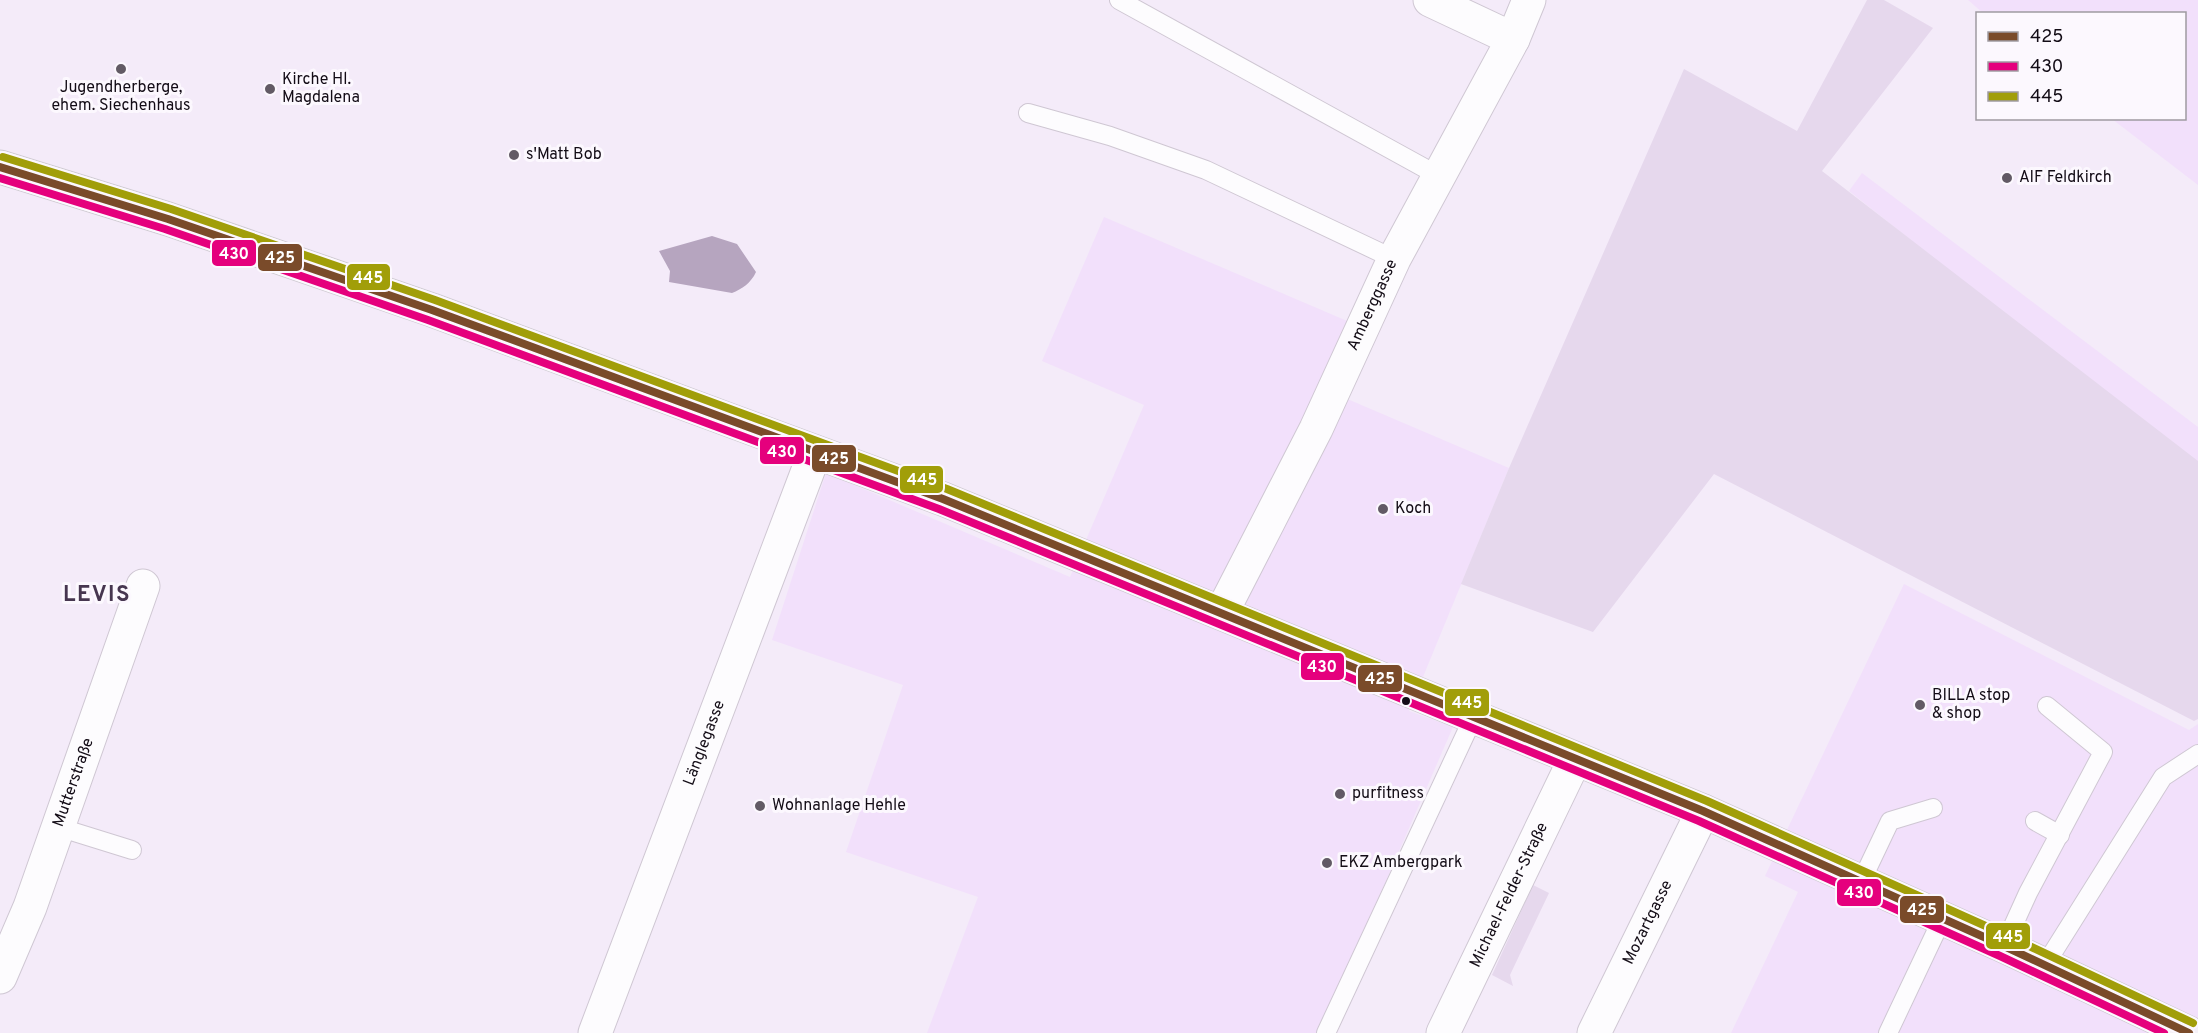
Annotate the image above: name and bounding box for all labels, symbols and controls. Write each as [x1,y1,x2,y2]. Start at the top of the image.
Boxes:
legend [1976,12,2186,120]
text: 425 [2030,26,2063,49]
text: 430 [2030,56,2063,79]
marker: Jugendherberge, ehem. Siechenhaus [114,62,128,76]
place label: Kirche Hl. Magdalena [282,70,360,108]
place label: Jugendherberge, ehem. Siechenhaus [51,78,191,116]
marker: Kirche Hl. Magdalena [263,82,277,96]
text: 445 [2030,86,2064,109]
place label: s'Matt Bob [526,145,602,165]
marker: s'Matt Bob [507,148,521,162]
place label: AIF Feldkirch [2019,168,2112,188]
marker: AIF Feldkirch [2000,171,2014,185]
line badge: 430 [211,239,257,267]
line badge: 425 [257,243,303,272]
text: 430 [219,245,249,265]
text: 425 [265,249,295,269]
street label: Amberggasse [1343,256,1402,354]
line badge: 445 [346,263,391,291]
text: 445 [353,269,383,289]
line badge: 430 [759,436,805,465]
text: 430 [767,443,797,463]
line badge: 425 [811,444,857,473]
text: 425 [819,450,849,470]
line badge: 445 [899,465,944,494]
text: 445 [907,471,937,491]
place label: Koch [1395,499,1431,519]
marker: Koch [1376,502,1390,516]
district label: LEVIS [63,582,131,609]
line badge: 430 [1300,652,1345,681]
text: 430 [1307,658,1337,678]
line badge: 425 [1357,664,1403,693]
text: 425 [1365,670,1395,690]
place label: BILLA stop & shop [1932,686,2010,724]
line badge: 445 [1444,688,1490,717]
text: 445 [1452,694,1482,714]
unlabelled marker [1400,695,1412,707]
street label: Länglegasse [680,698,730,789]
marker: BILLA stop & shop [1913,698,1927,712]
street label: Mutterstraße [49,735,99,830]
place label: purfitness [1352,784,1424,804]
marker: purfitness [1333,787,1347,801]
place label: Wohnanlage Hehle [772,796,906,816]
marker: Wohnanlage Hehle [753,799,767,813]
street label: Michael-Felder-Straße [1466,819,1553,971]
place label: EKZ Ambergpark [1339,853,1462,873]
marker: EKZ Ambergpark [1320,856,1334,870]
street label: Mozartgasse [1619,877,1677,968]
line badge: 430 [1836,878,1882,907]
text: 430 [1844,884,1874,904]
line badge: 425 [1899,895,1945,924]
text: 425 [1907,901,1937,921]
line badge: 445 [1985,922,2031,950]
text: 445 [1993,928,2023,948]

